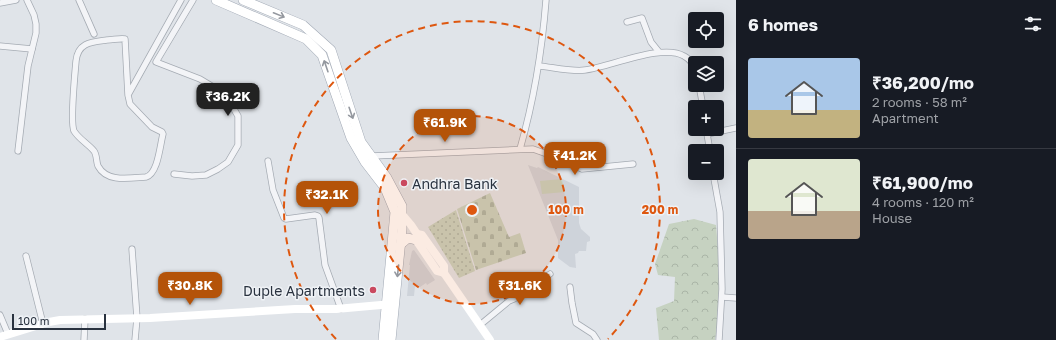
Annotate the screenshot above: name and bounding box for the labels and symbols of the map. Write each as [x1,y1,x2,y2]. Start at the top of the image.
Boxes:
one-way arrow [272,12,284,19]
one-way arrow [321,60,329,72]
pin: ₹36.2K [195,83,261,117]
one-way arrow [348,106,356,118]
pin: ₹61.9K [412,109,478,143]
pin: ₹41.2K [542,142,608,176]
place label: Andhra Bank [412,175,498,192]
marker: Andhra Bank [399,178,409,188]
pin: ₹32.1K [294,181,360,215]
text: 100 m [548,202,584,217]
text: 200 m [642,202,678,217]
centre of rings [465,203,479,217]
one-way arrow [395,264,402,277]
pin: ₹30.8K [157,272,223,306]
pin: ₹31.6K [487,272,553,306]
place label: Duple Apartments [243,282,365,299]
marker: Duple Apartments [368,285,378,295]
scale bar [12,312,106,331]

